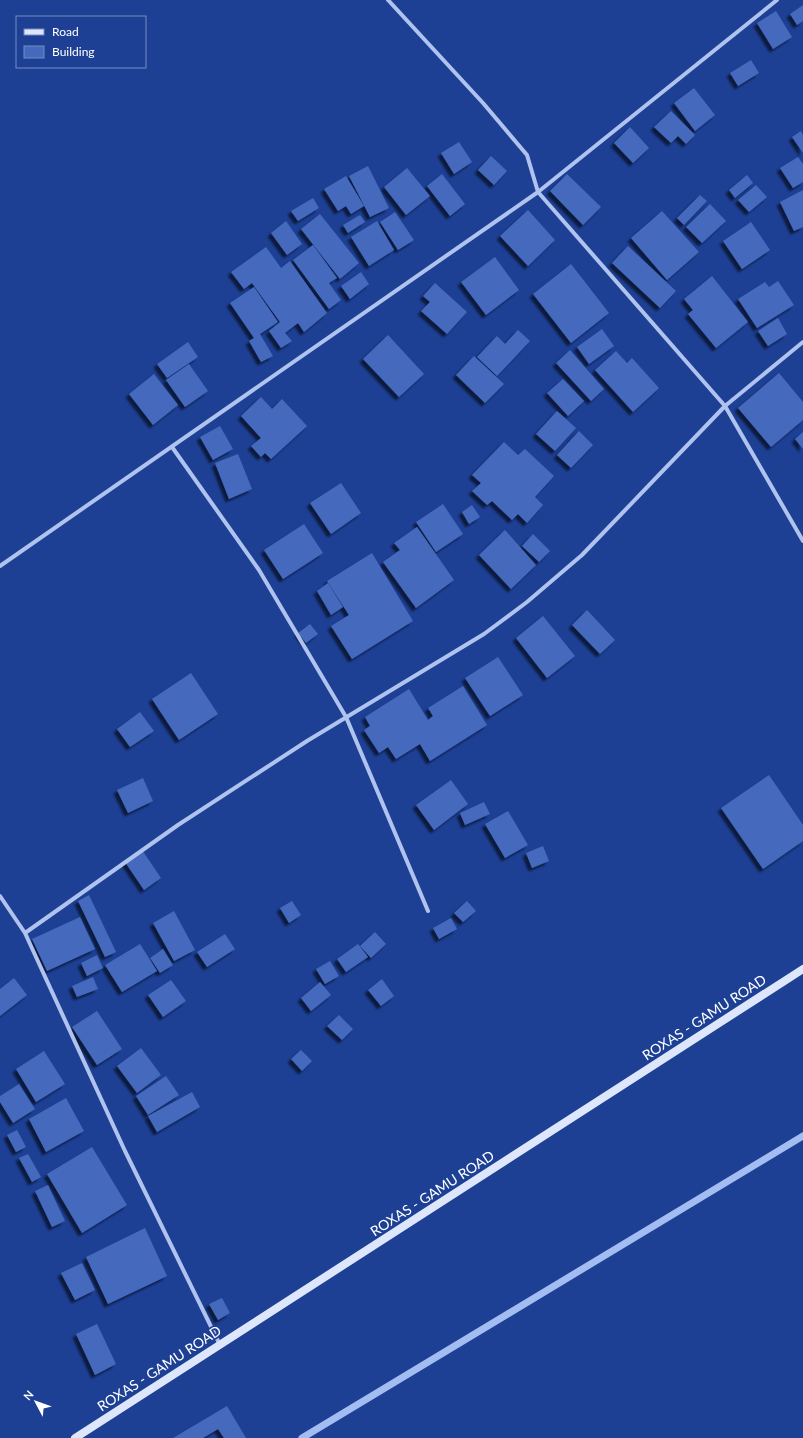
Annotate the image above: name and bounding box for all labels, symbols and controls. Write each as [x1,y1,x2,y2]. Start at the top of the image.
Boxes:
legend [16,16,146,68]
text: Road [52,24,79,39]
text: Building [52,44,95,59]
street label: ROXAS - GAMU ROAD [639,971,769,1063]
street label: ROXAS - GAMU ROAD [367,1147,497,1239]
street label: ROXAS - GAMU ROAD [94,1322,224,1414]
north arrow [16,1382,56,1422]
text: N [20,1388,36,1403]

